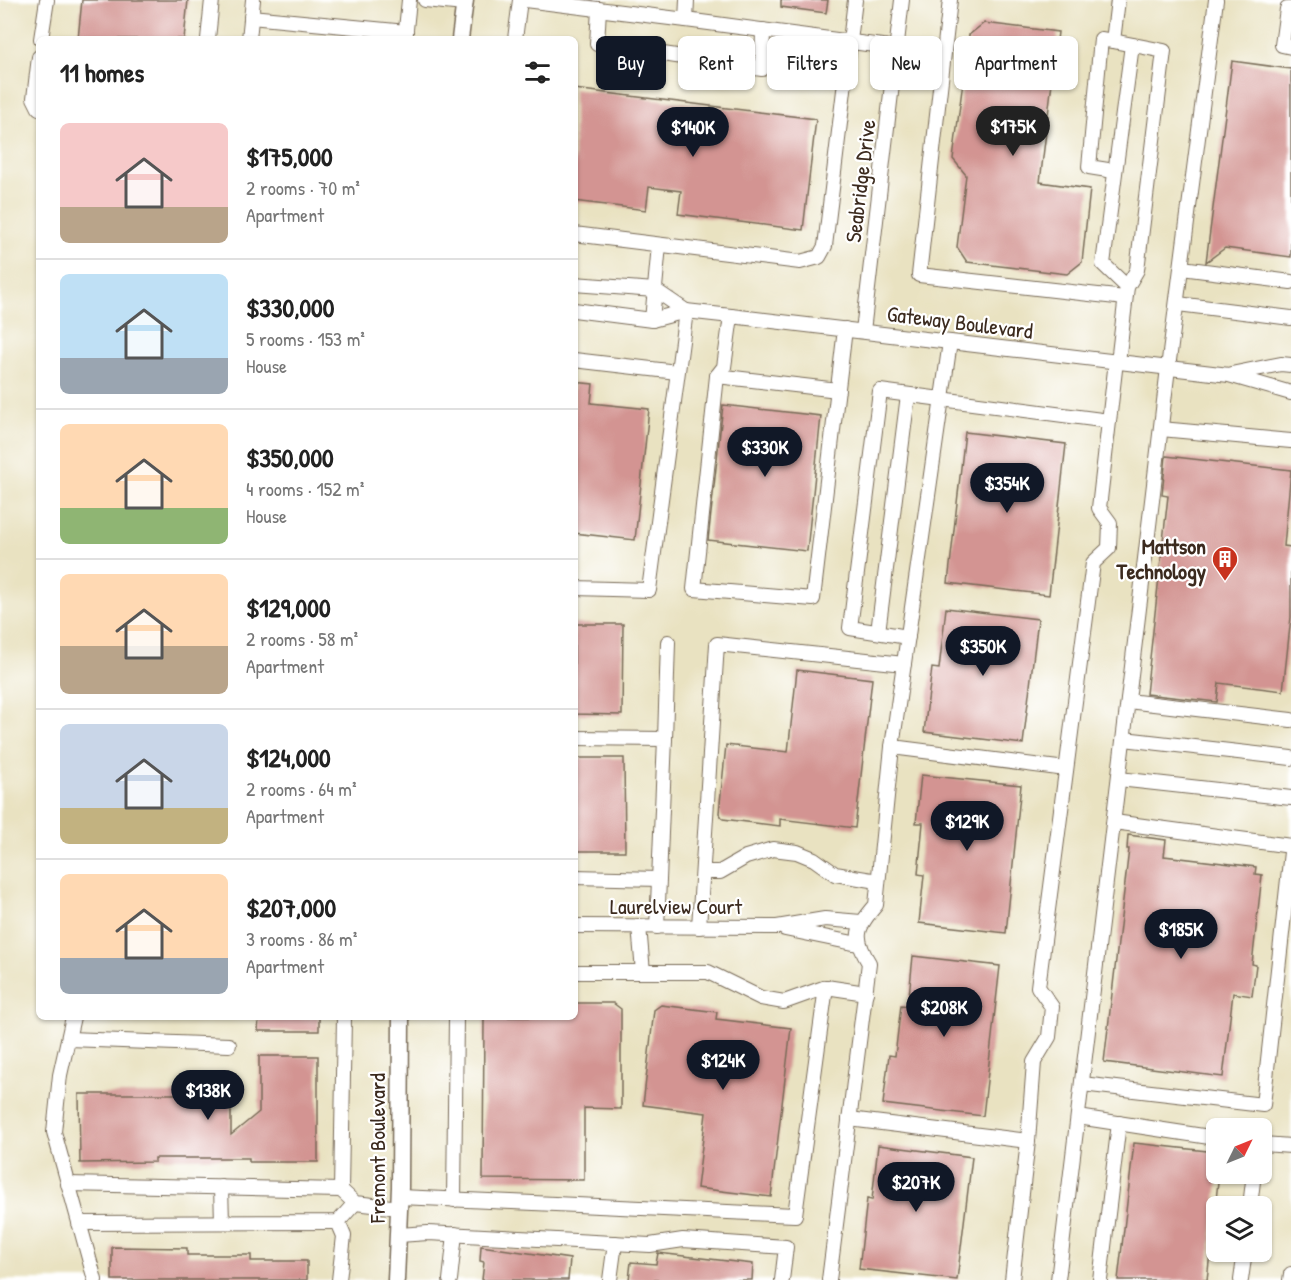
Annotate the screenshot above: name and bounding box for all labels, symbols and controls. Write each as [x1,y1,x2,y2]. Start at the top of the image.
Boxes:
chip: Buy [596,36,666,90]
chip: Rent [678,36,755,90]
chip: Filters [767,36,858,90]
chip: New [870,36,942,90]
chip: Apartment [954,36,1078,90]
text: 11 homes [60,55,144,90]
icon: filters [521,56,554,89]
pin: $175K [971,106,1055,157]
pin: $140K [651,107,735,158]
text: $175K [990,112,1036,139]
text: $140K [671,113,715,140]
street label: Seabridge Drive [838,118,882,244]
text: $175,000 [246,139,333,174]
icon: home [108,147,180,219]
text: 2 rooms · 70 m² [246,174,360,201]
text: Apartment [246,201,324,228]
text: $330,000 [246,290,334,325]
icon: home [108,298,180,370]
street label: Gateway Boulevard [885,298,1035,346]
text: 5 rooms · 153 m² [246,325,365,352]
text: House [246,352,287,379]
pin: $330K [723,427,807,478]
text: $330K [741,433,789,460]
text: $350,000 [246,440,334,475]
icon: home [108,448,180,520]
pin: $354K [965,463,1049,514]
text: $354K [984,469,1030,496]
text: 4 rooms · 152 m² [246,475,364,502]
text: House [246,502,287,529]
place label: Mattson Technology [1116,531,1207,587]
building icon: Mattson Technology [1210,544,1240,582]
text: $129,000 [246,590,331,625]
icon: home [108,598,180,670]
text: 2 rooms · 58 m² [246,625,358,652]
pin: $350K [941,626,1025,677]
text: $350K [960,632,1006,659]
text: Apartment [246,652,324,679]
text: $124,000 [246,740,331,775]
icon: home [108,748,180,820]
text: 2 rooms · 64 m² [246,775,357,802]
pin: $129K [925,801,1009,852]
text: Apartment [246,802,324,829]
text: $129K [945,807,989,834]
text: $207,000 [246,890,336,925]
street label: Laurelview Court [610,891,743,921]
icon: home [108,898,180,970]
pin: $185K [1139,909,1223,960]
text: $185K [1159,915,1203,942]
text: 3 rooms · 86 m² [246,925,357,952]
text: Apartment [246,952,324,979]
pin: $208K [902,987,986,1038]
text: $208K [920,993,968,1020]
pin: $124K [681,1040,765,1091]
text: $124K [701,1046,745,1073]
pin: $138K [166,1070,250,1121]
street label: Fremont Boulevard [362,1073,392,1224]
text: $138K [185,1076,231,1103]
north arrow [1206,1118,1272,1184]
map controls [1206,1118,1272,1262]
pin: $207K [874,1162,958,1213]
text: $207K [892,1168,940,1195]
button: layers [1206,1196,1272,1262]

